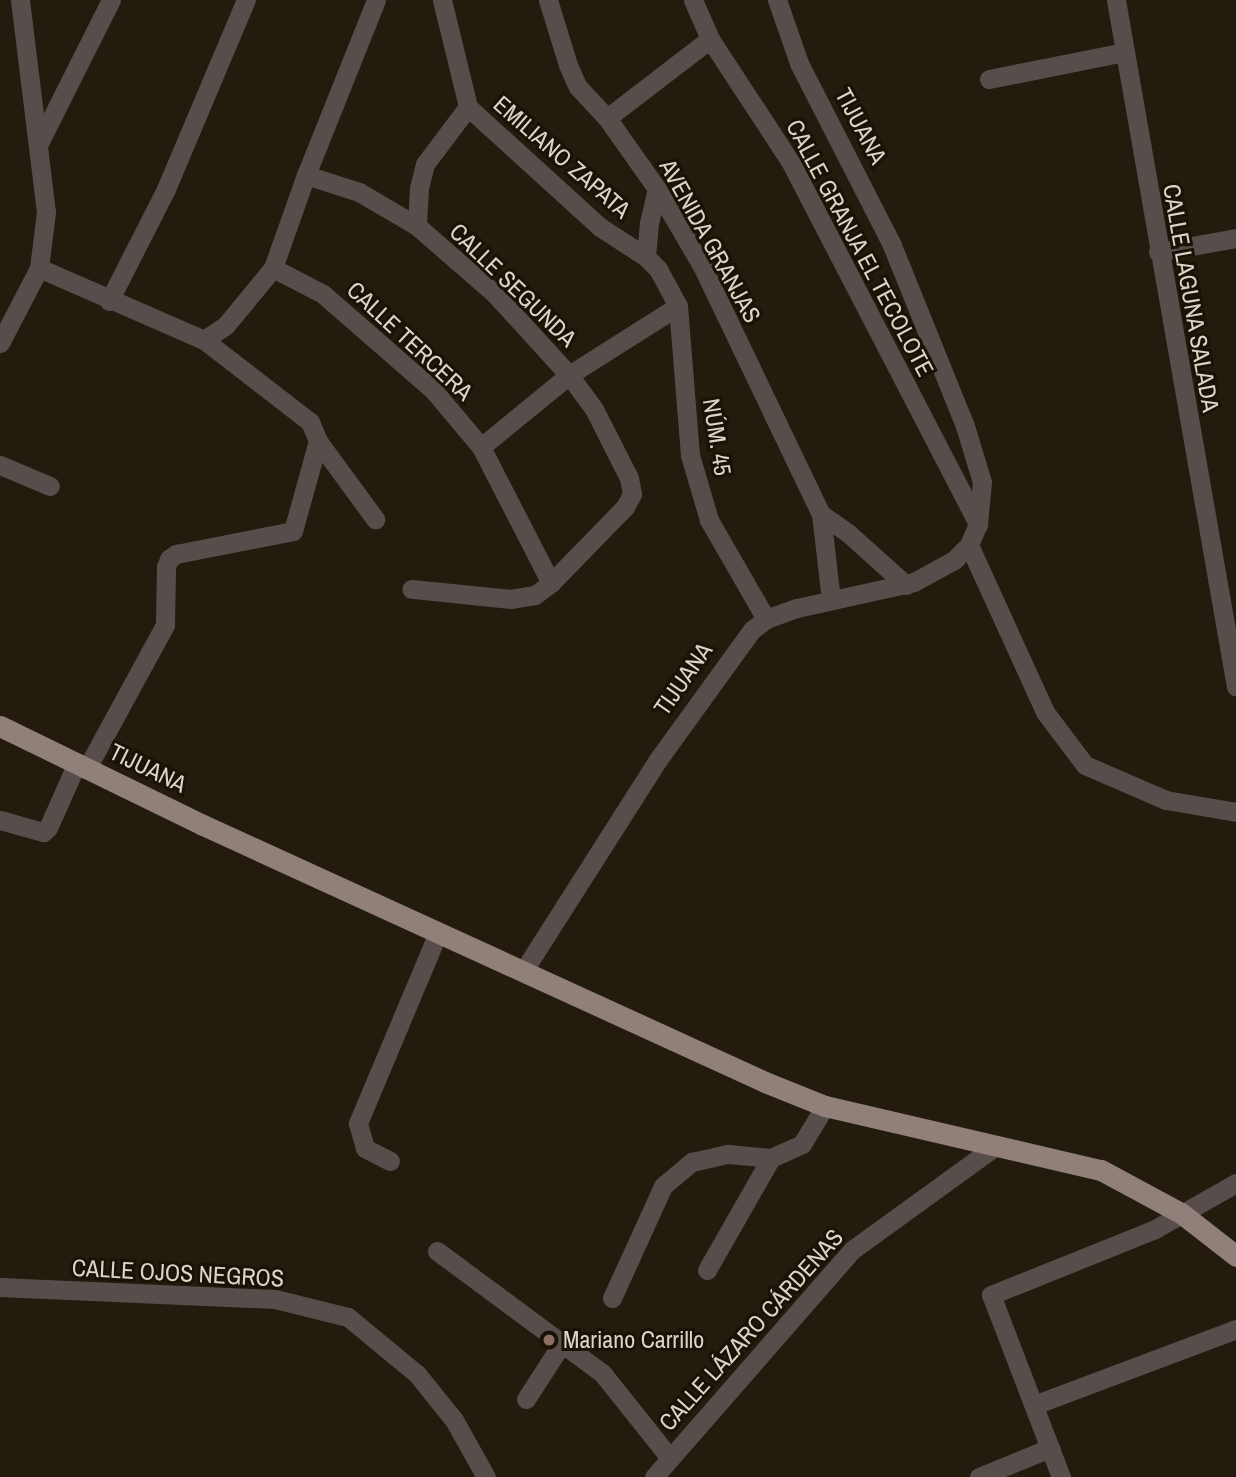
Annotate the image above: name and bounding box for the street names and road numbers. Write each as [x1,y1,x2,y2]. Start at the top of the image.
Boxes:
street label: TIJUANA [829,83,893,169]
street label: EMILIANO ZAPATA [488,90,636,224]
street label: CALLE GRANJA EL TECOLOTE [780,114,940,382]
street label: AVENIDA GRANJAS [653,154,767,328]
street label: CALLE LAGUNA SALADA [1157,181,1225,415]
street label: CALLE SEGUNDA [444,217,582,353]
street label: CALLE TERCERA [341,275,479,407]
street label: NÚM. 45 [697,396,737,478]
street label: TIJUANA [648,637,718,721]
street label: TIJUANA [105,737,191,799]
street label: CALLE LÁZARO CÁRDENAS [653,1223,849,1437]
street label: CALLE OJOS NEGROS [71,1253,285,1293]

